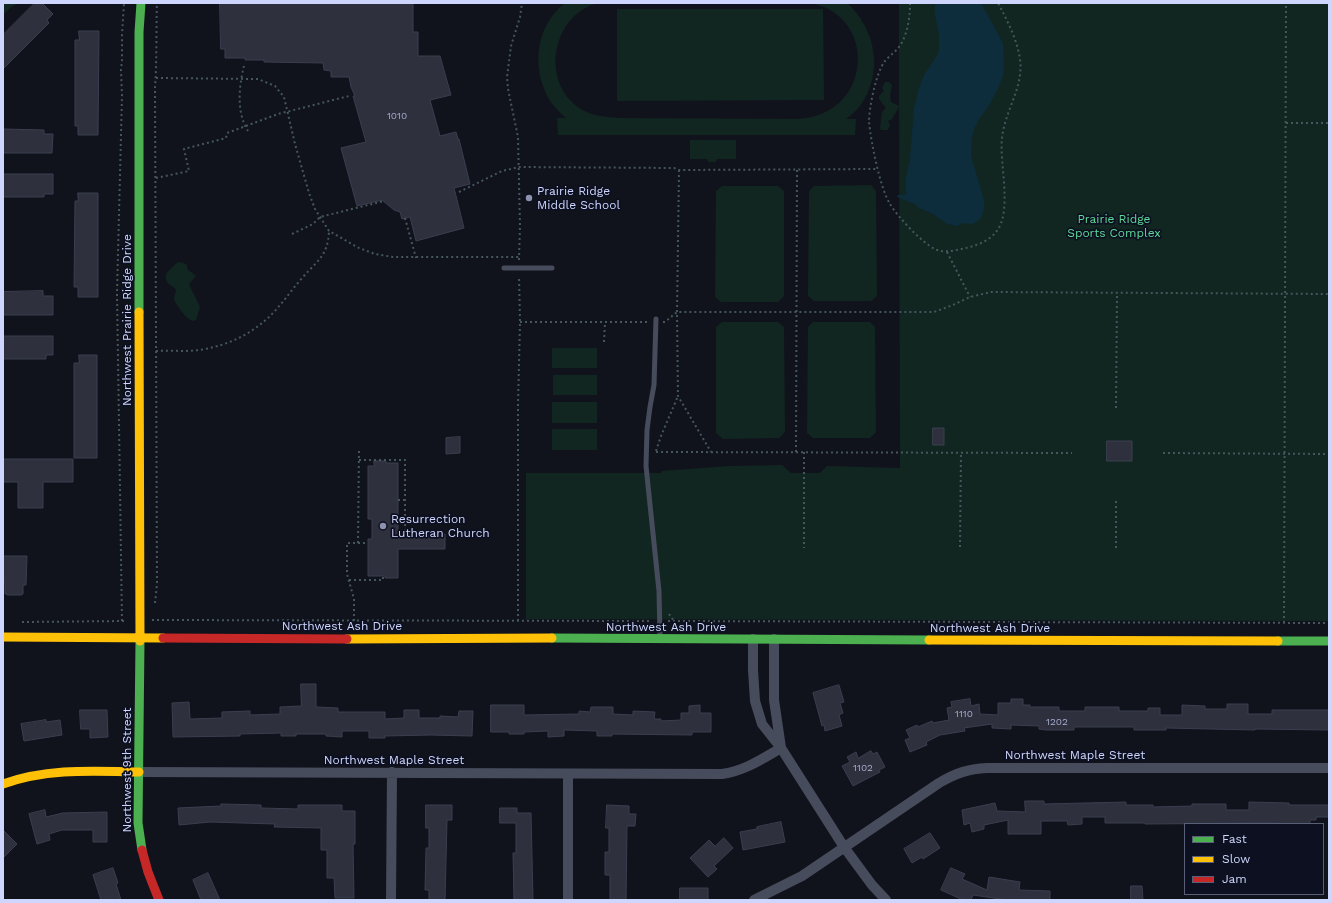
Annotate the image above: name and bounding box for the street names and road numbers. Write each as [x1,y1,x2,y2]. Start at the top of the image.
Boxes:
street label: Northwest Prairie Ridge Drive [120,234,134,406]
street label: Northwest Ash Drive [282,619,402,633]
street label: Northwest Ash Drive [606,620,726,634]
street label: Northwest Ash Drive [930,621,1050,635]
street label: Northwest 9th Street [120,707,134,833]
street label: Northwest Maple Street [1005,748,1145,762]
street label: Northwest Maple Street [324,753,464,767]

